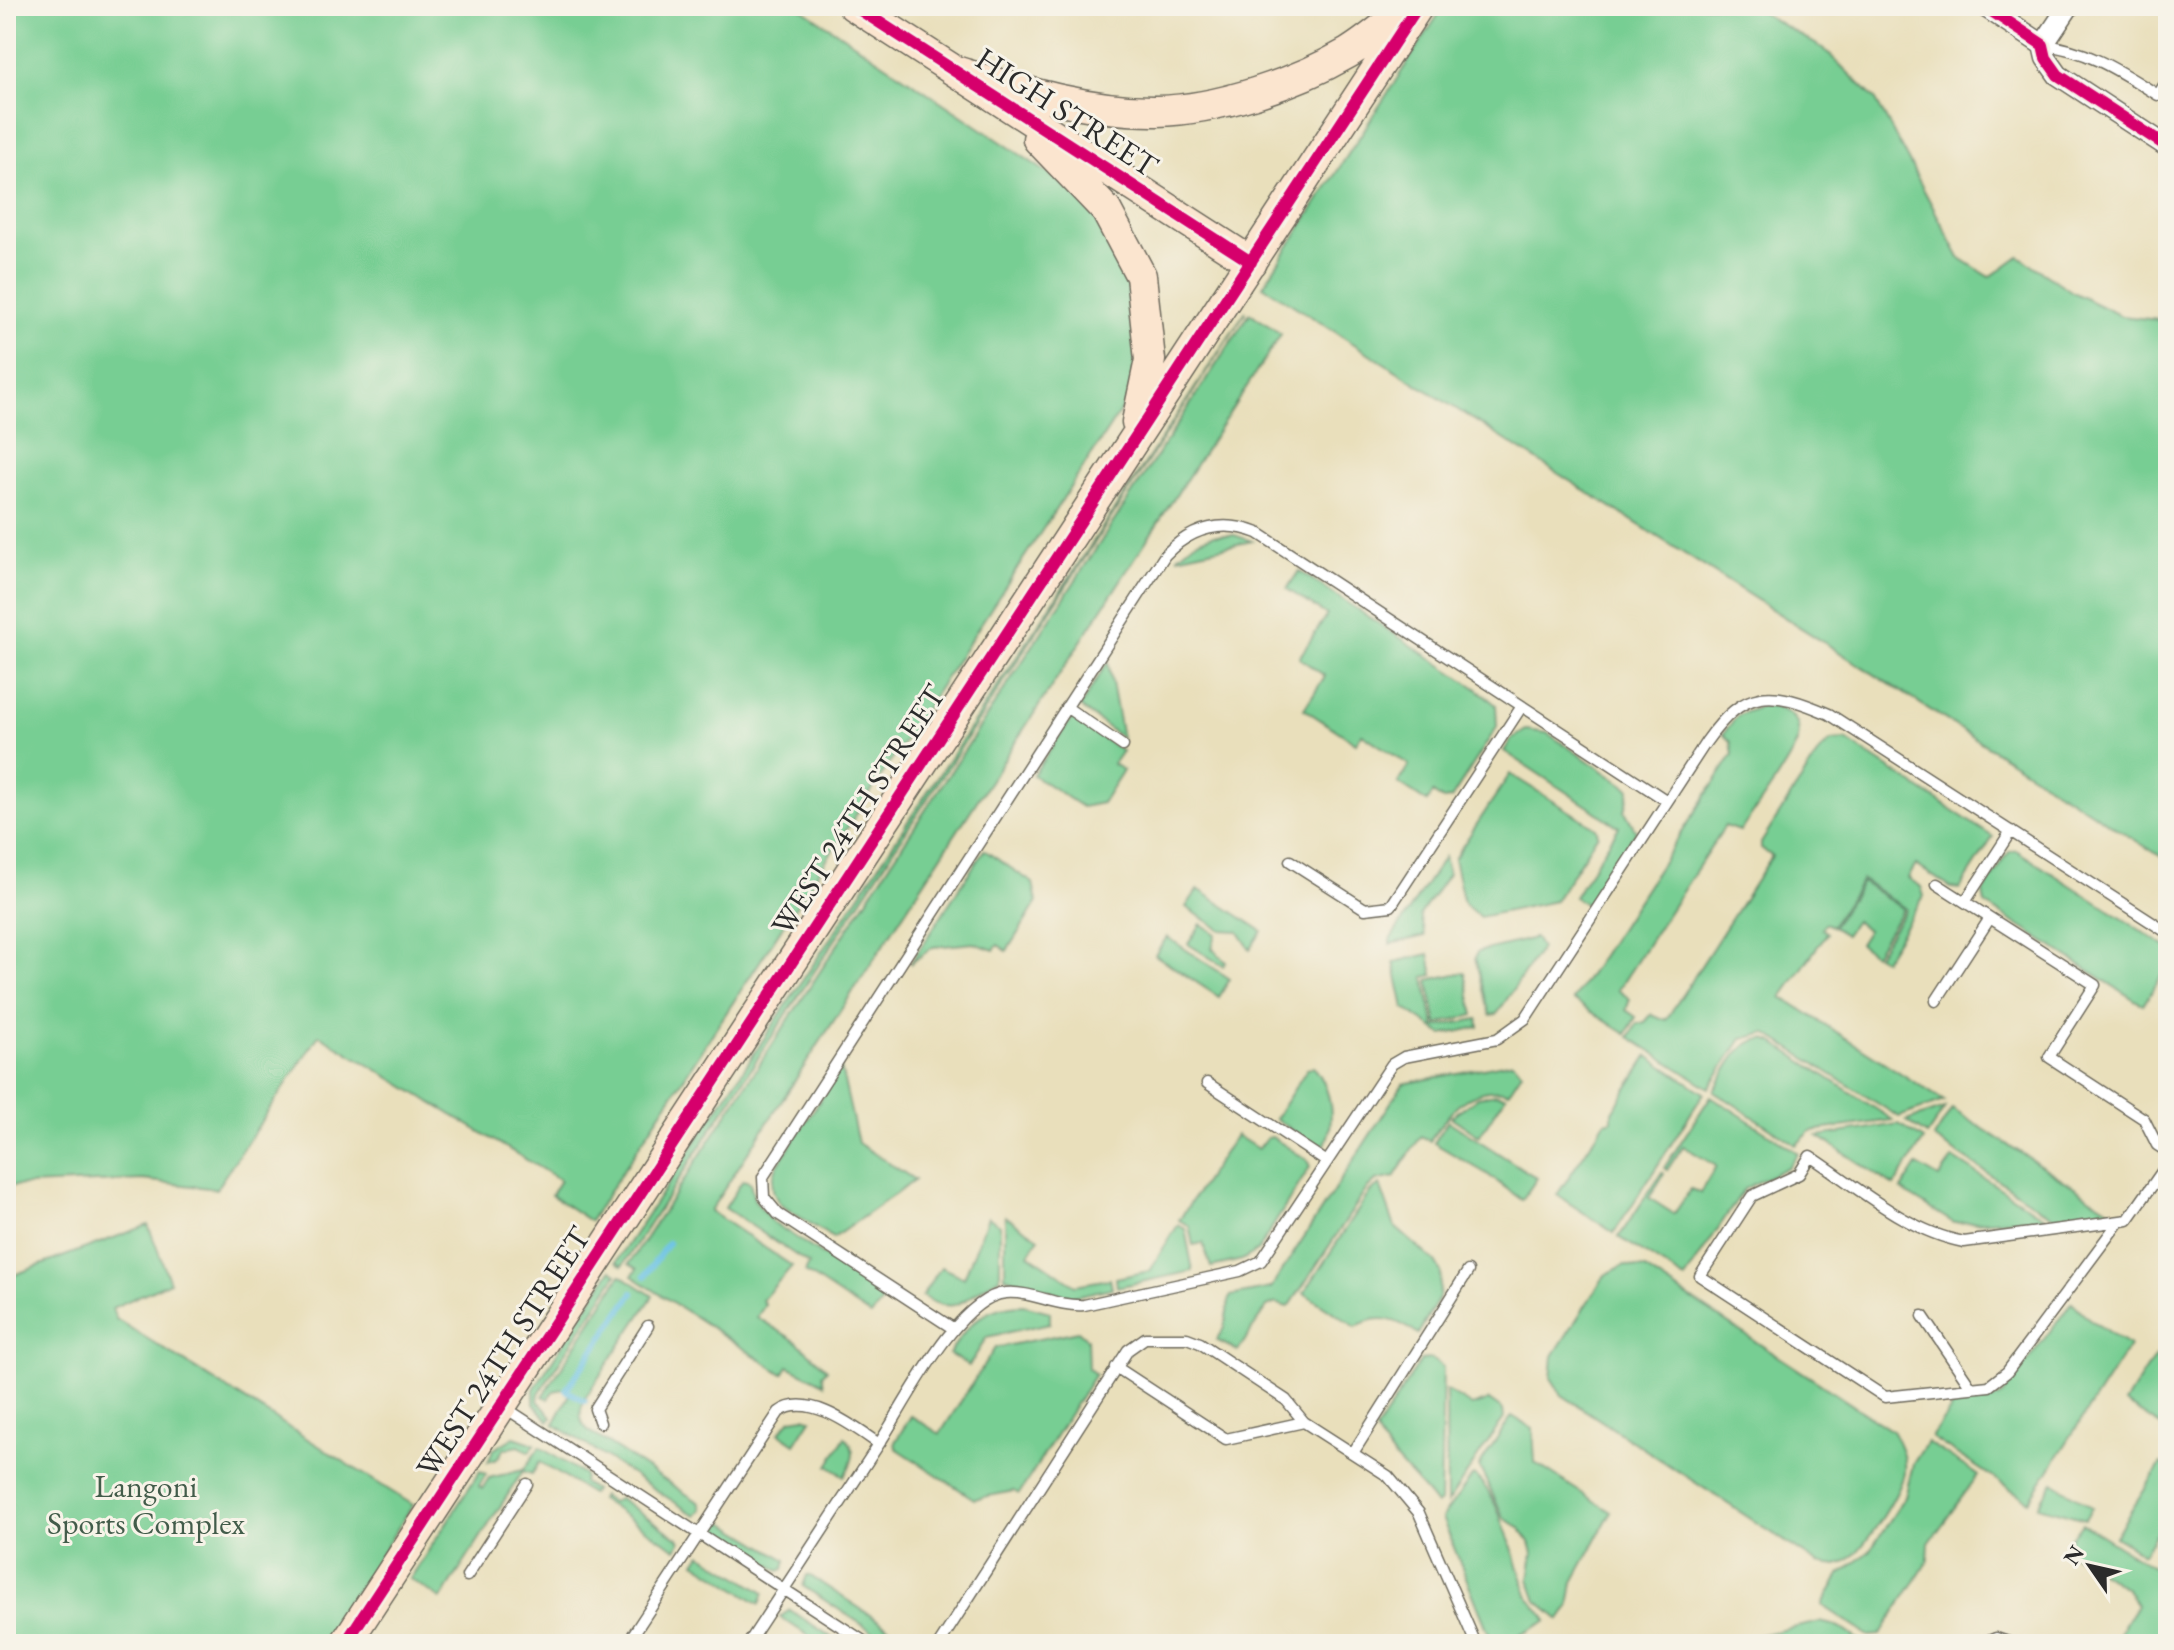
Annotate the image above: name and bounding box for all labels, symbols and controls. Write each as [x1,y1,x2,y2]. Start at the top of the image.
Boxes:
street label: HIGH STREET [968,37,1167,187]
street label: WEST 24TH STREET [761,676,955,944]
street label: WEST 24TH STREET [406,1218,600,1486]
park label: Langoni Sports Complex [47,1465,245,1544]
north arrow [2050,1526,2130,1606]
text: N [2057,1539,2091,1571]

